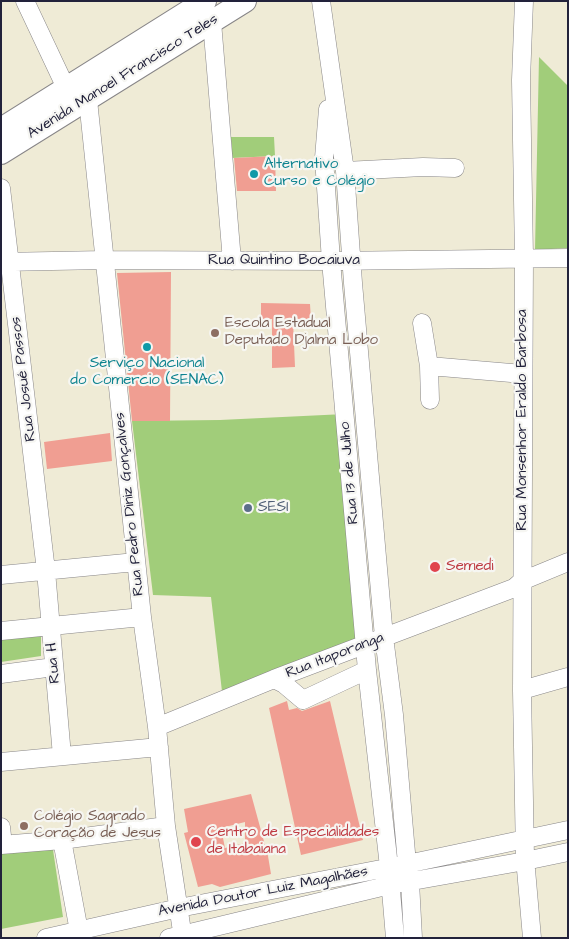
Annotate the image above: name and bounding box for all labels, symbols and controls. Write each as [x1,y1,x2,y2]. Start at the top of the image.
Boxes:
street label: Avenida Manoel Francisco Teles [24,11,222,143]
place label: Alternativo Curso e Colégio [264,156,375,191]
marker: Alternativo Curso e Colégio [248,168,260,180]
street label: Rua Quintino Bocaiuva [208,252,360,270]
street label: Rua Monsenhor Eraldo Barbosa [514,309,532,531]
street label: Rua Josué Passos [7,315,41,443]
place label: Escola Estadual Deputado Djalma Lobo [225,315,378,350]
marker: Escola Estadual Deputado Djalma Lobo [209,327,221,339]
marker: Serviço Nacional do Comercio (SENAC) [141,341,153,353]
place label: Serviço Nacional do Comercio (SENAC) [70,355,224,390]
street label: Rua Pedro Diniz Gonçalves [111,411,149,597]
street label: Rua 13 de Julho [337,421,363,525]
place label: SESI [258,499,288,517]
marker: SESI [242,502,254,514]
place label: Semedi [446,558,494,576]
marker: Semedi [428,560,442,574]
street label: Rua Itaporanga [283,629,387,683]
street label: Rua H [43,642,65,684]
place label: Colégio Sagrado Coração de Jesus [34,808,161,843]
marker: Colégio Sagrado Coração de Jesus [18,820,30,832]
place label: Centro de Especialidades de Itabaiana [207,824,379,859]
marker: Centro de Especialidades de Itabaiana [189,835,203,849]
street label: Avenida Doutor Luiz Magalhães [157,863,369,921]

